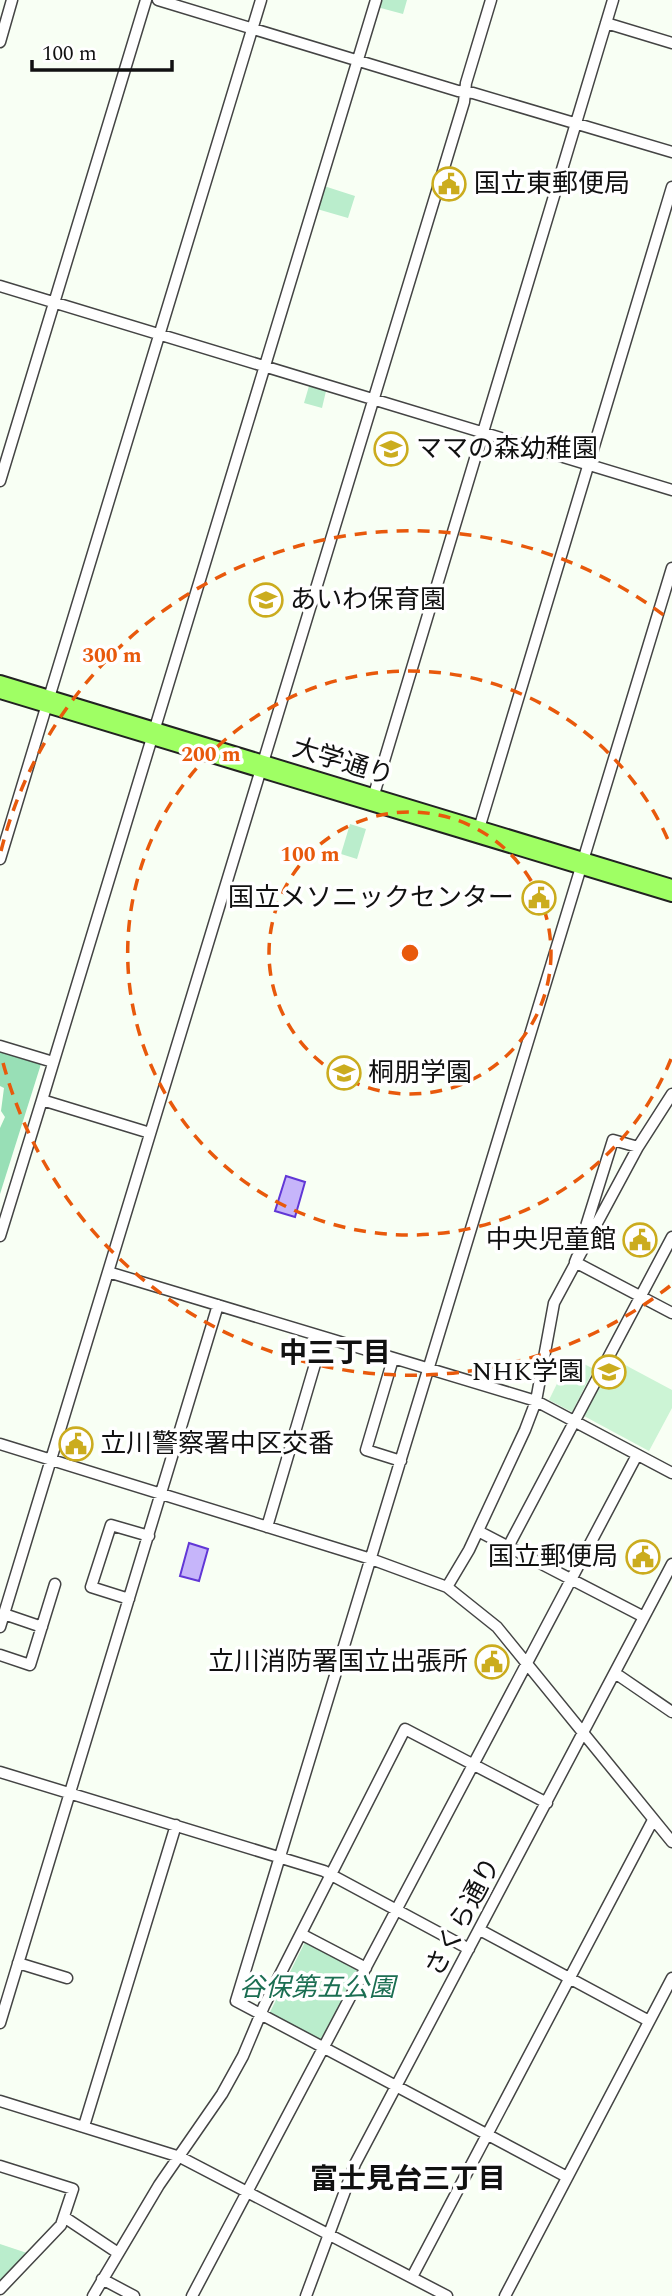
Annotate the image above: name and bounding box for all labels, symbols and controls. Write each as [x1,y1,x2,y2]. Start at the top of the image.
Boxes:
scale bar [32,28,172,72]
text: 100 m [42,38,97,70]
place label: 国立東郵便局 [474,164,630,204]
public building icon: 国立東郵便局 [430,165,468,203]
place label: ママの森幼稚園 [416,429,598,469]
school or university icon: ママの森幼稚園 [372,430,410,468]
place label: あいわ保育園 [290,580,446,620]
school or university icon: あいわ保育園 [247,581,285,619]
text: 300 m [82,640,142,672]
street label: 大学通り [287,728,399,796]
text: 200 m [181,739,241,771]
text: 100 m [280,839,340,871]
place label: 国立メソニックセンター [228,878,514,918]
public building icon: 国立メソニックセンター [520,879,558,917]
centre of rings [398,941,422,965]
place label: 桐朋学園 [368,1053,472,1093]
school or university icon: 桐朋学園 [325,1054,363,1092]
place label: 中央児童館 [486,1220,616,1260]
public building icon: 中央児童館 [621,1221,659,1259]
district label: 中三丁目 [279,1332,391,1375]
place label: NHK学園 [472,1352,584,1392]
school or university icon: NHK学園 [590,1353,628,1391]
place label: 立川警察署中区交番 [100,1424,334,1464]
public building icon: 立川警察署中区交番 [57,1425,95,1463]
place label: 国立郵便局 [488,1537,618,1577]
public building icon: 国立郵便局 [624,1538,662,1576]
place label: 立川消防署国立出張所 [208,1642,468,1682]
public building icon: 立川消防署国立出張所 [473,1643,511,1681]
street label: さくら通り [415,1850,511,1984]
park label: 谷保第五公園 [239,1968,399,2008]
district label: 富士見台三丁目 [310,2158,506,2201]

